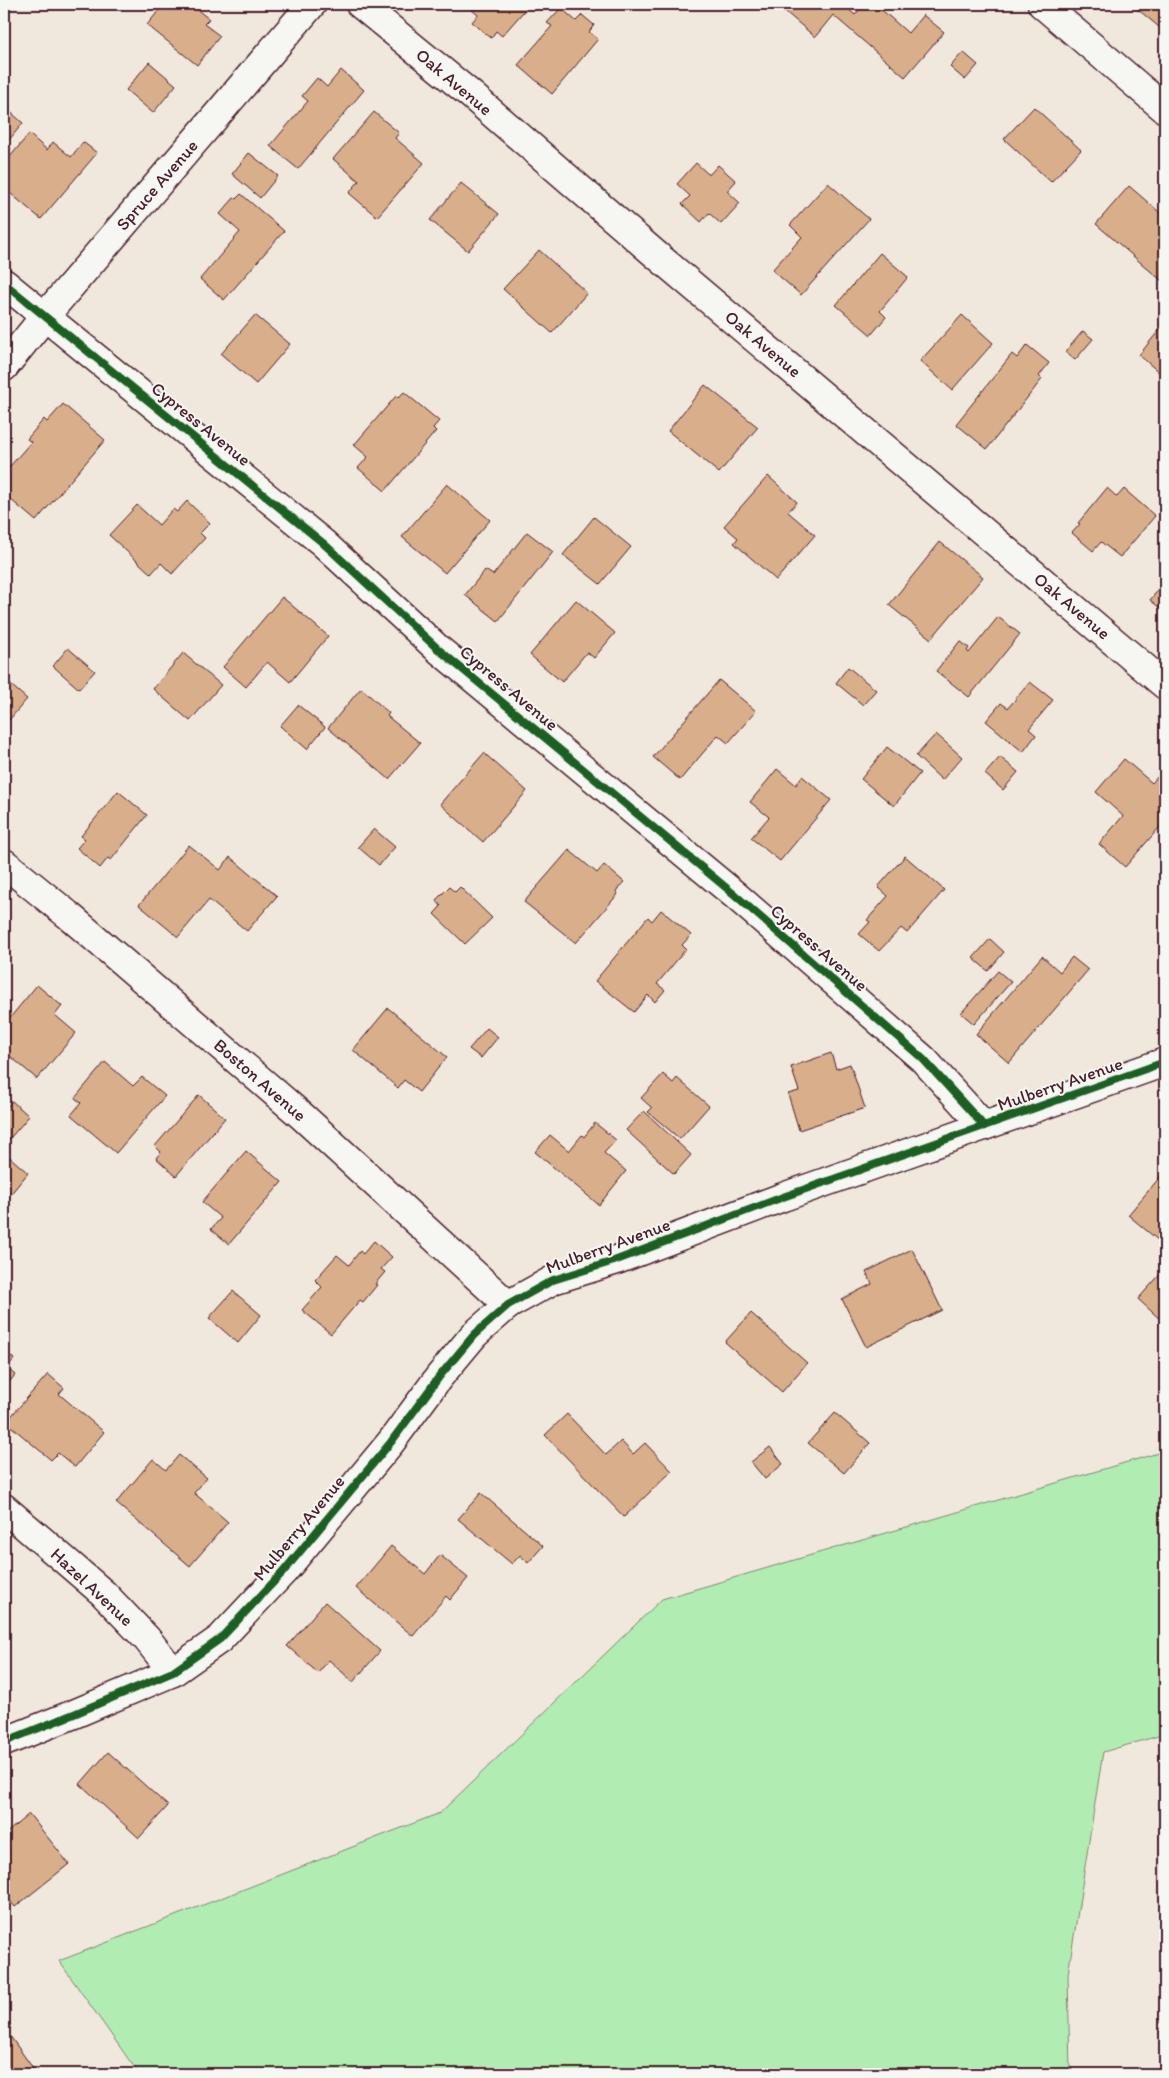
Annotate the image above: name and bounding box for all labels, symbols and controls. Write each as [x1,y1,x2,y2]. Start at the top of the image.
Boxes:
street label: Oak Avenue [411,44,497,120]
street label: Spruce Avenue [111,135,203,235]
street label: Oak Avenue [720,306,806,382]
street label: Cypress Avenue [147,377,255,471]
street label: Oak Avenue [1029,568,1115,644]
street label: Cypress Avenue [455,640,563,736]
street label: Cypress Avenue [766,900,872,996]
street label: Boston Avenue [209,1034,311,1126]
street label: Mulberry Avenue [994,1052,1126,1116]
street label: Mulberry Avenue [543,1213,673,1279]
street label: Mulberry Avenue [248,1471,350,1585]
street label: Hazel Avenue [46,1543,138,1631]

